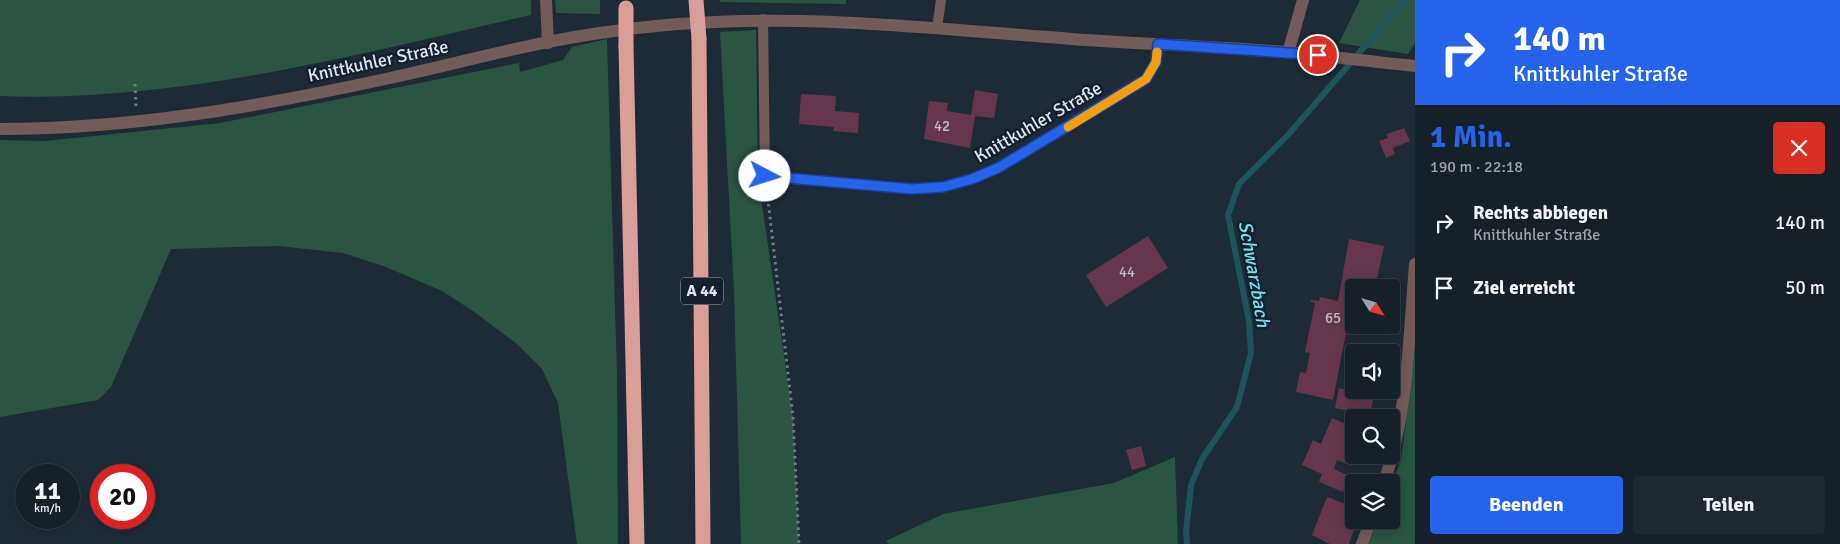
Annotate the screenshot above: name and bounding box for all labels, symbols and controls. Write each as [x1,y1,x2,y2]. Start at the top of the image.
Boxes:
text: 140 m [1513,17,1606,60]
icon: right [1430,20,1495,85]
pin [1297,34,1339,76]
street label: Knittkuhler Straße [306,35,450,87]
icon: arrive [1304,41,1332,69]
text: Knittkuhler Straße [1513,60,1688,87]
street label: Knittkuhler Straße [970,77,1106,167]
house number: 42 [934,117,950,135]
text: 1 Min. [1430,119,1512,156]
button: close [1773,122,1825,174]
position arrow [738,149,790,201]
text: 190 m · 22:18 [1430,157,1523,177]
text: Rechts abbiegen [1473,201,1608,225]
icon: right [1430,209,1458,237]
text: 140 m [1775,211,1825,235]
water label: Schwarzbach [1233,219,1275,330]
text: Knittkuhler Straße [1473,225,1600,245]
house number: 44 [1119,263,1135,281]
icon: arrive [1430,274,1458,302]
text: Ziel erreicht [1473,276,1575,300]
text: 50 m [1785,276,1825,300]
road number: A 44 [681,278,723,304]
north arrow [1345,279,1400,334]
map controls [1345,279,1400,529]
house number: 65 [1325,309,1341,327]
button: sound [1345,344,1400,399]
button: search [1345,409,1400,464]
speed limit sign: 20 [90,464,155,529]
button: layers [1345,474,1400,529]
text: 11 [34,475,61,506]
button: Beenden [1430,476,1623,534]
button: Teilen [1633,476,1825,534]
text: km/h [34,501,61,516]

